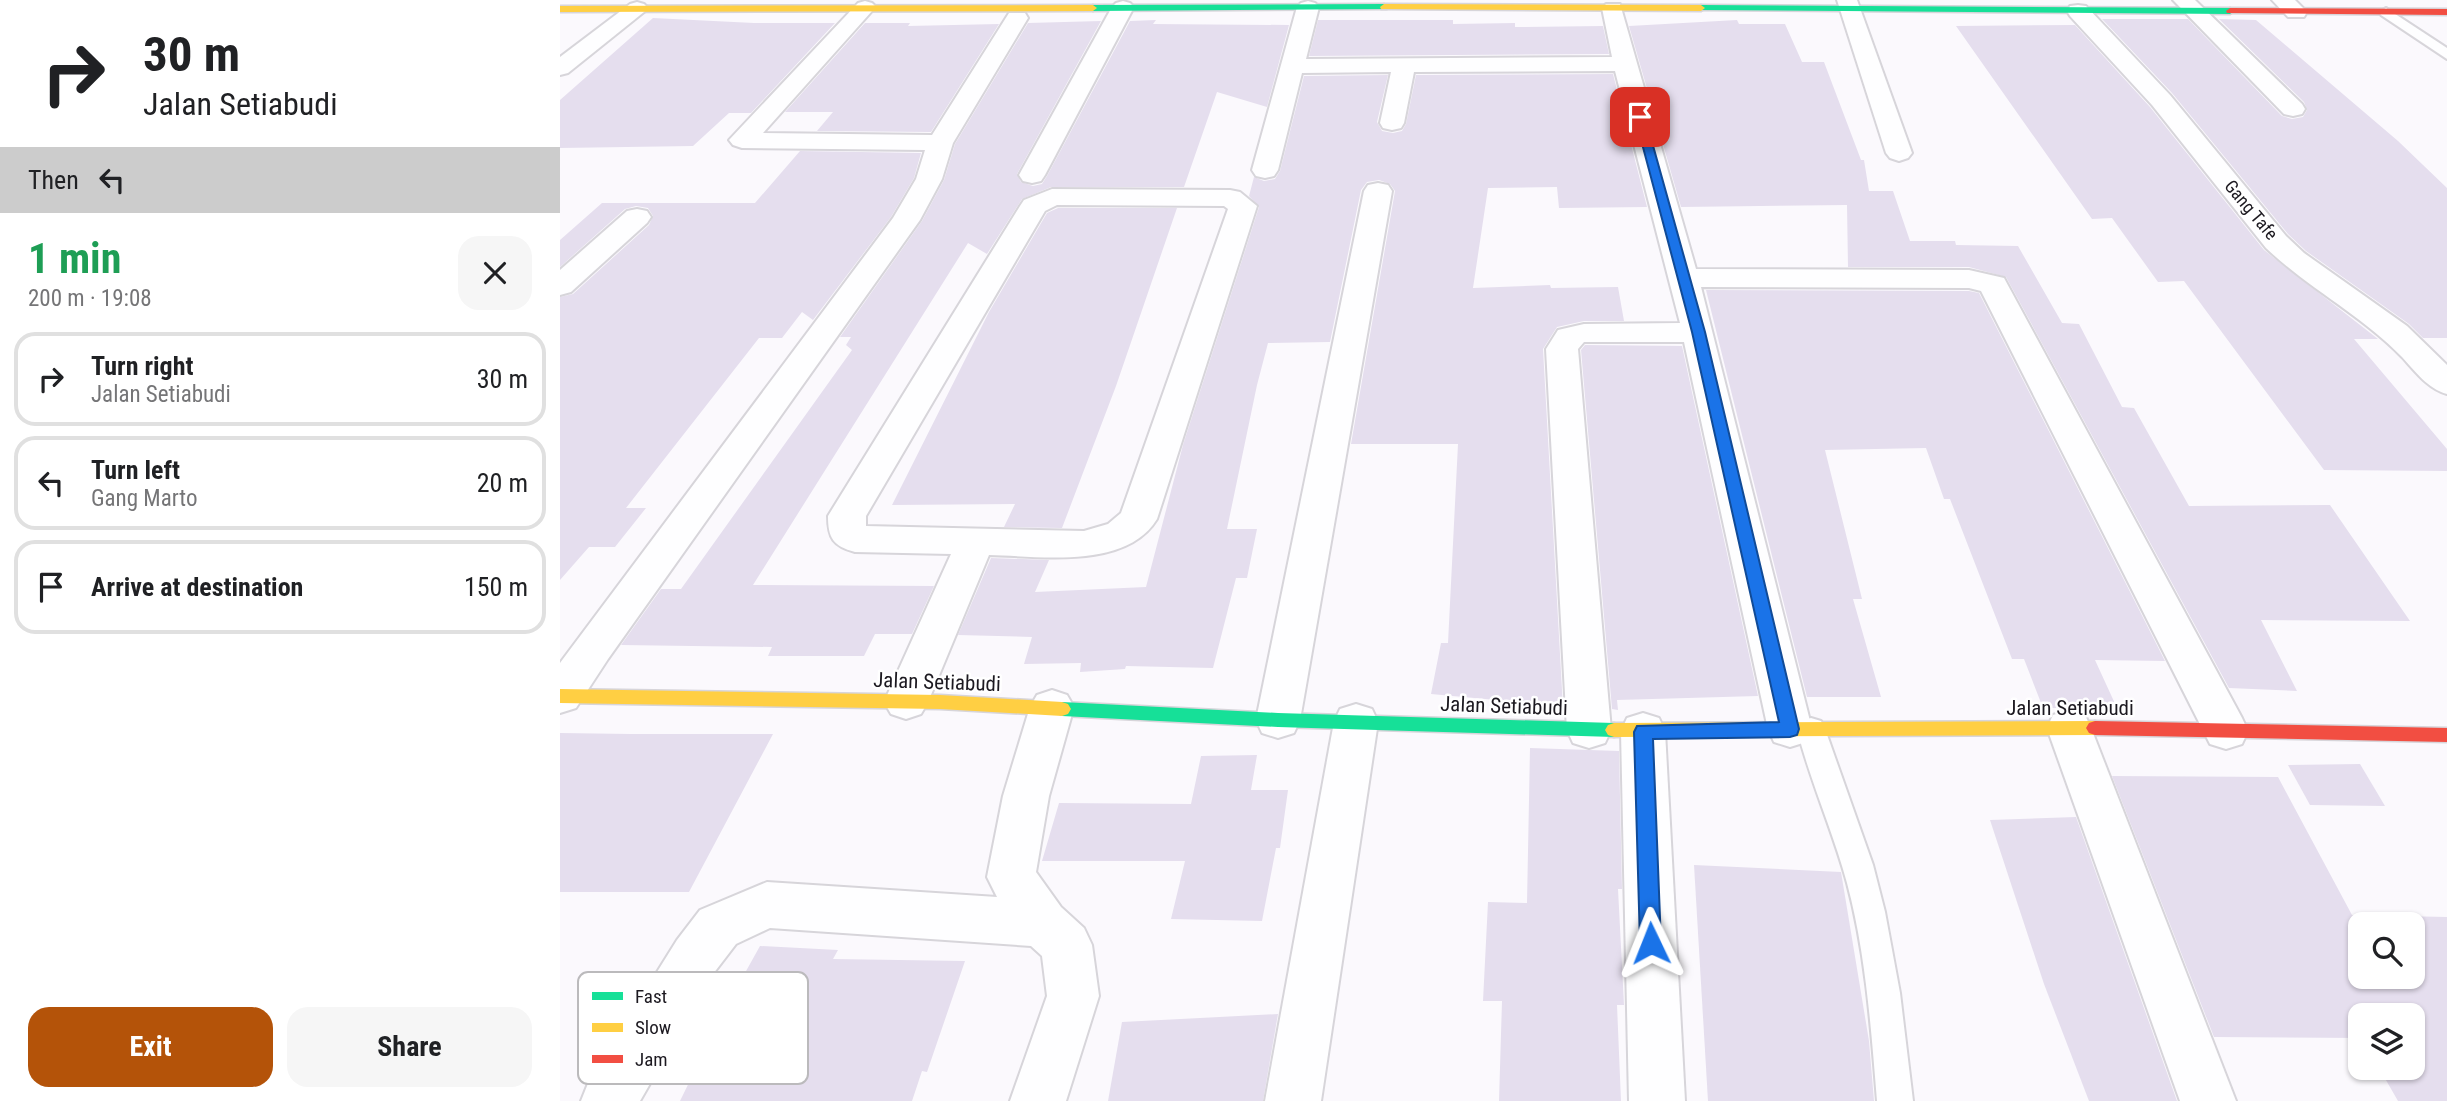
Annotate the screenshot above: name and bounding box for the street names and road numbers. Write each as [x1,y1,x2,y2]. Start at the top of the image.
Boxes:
street label: Gang Tafe [2220,176,2282,244]
street label: Jalan Setiabudi [873,668,1001,696]
street label: Jalan Setiabudi [1440,692,1568,720]
street label: Jalan Setiabudi [2006,696,2134,720]

